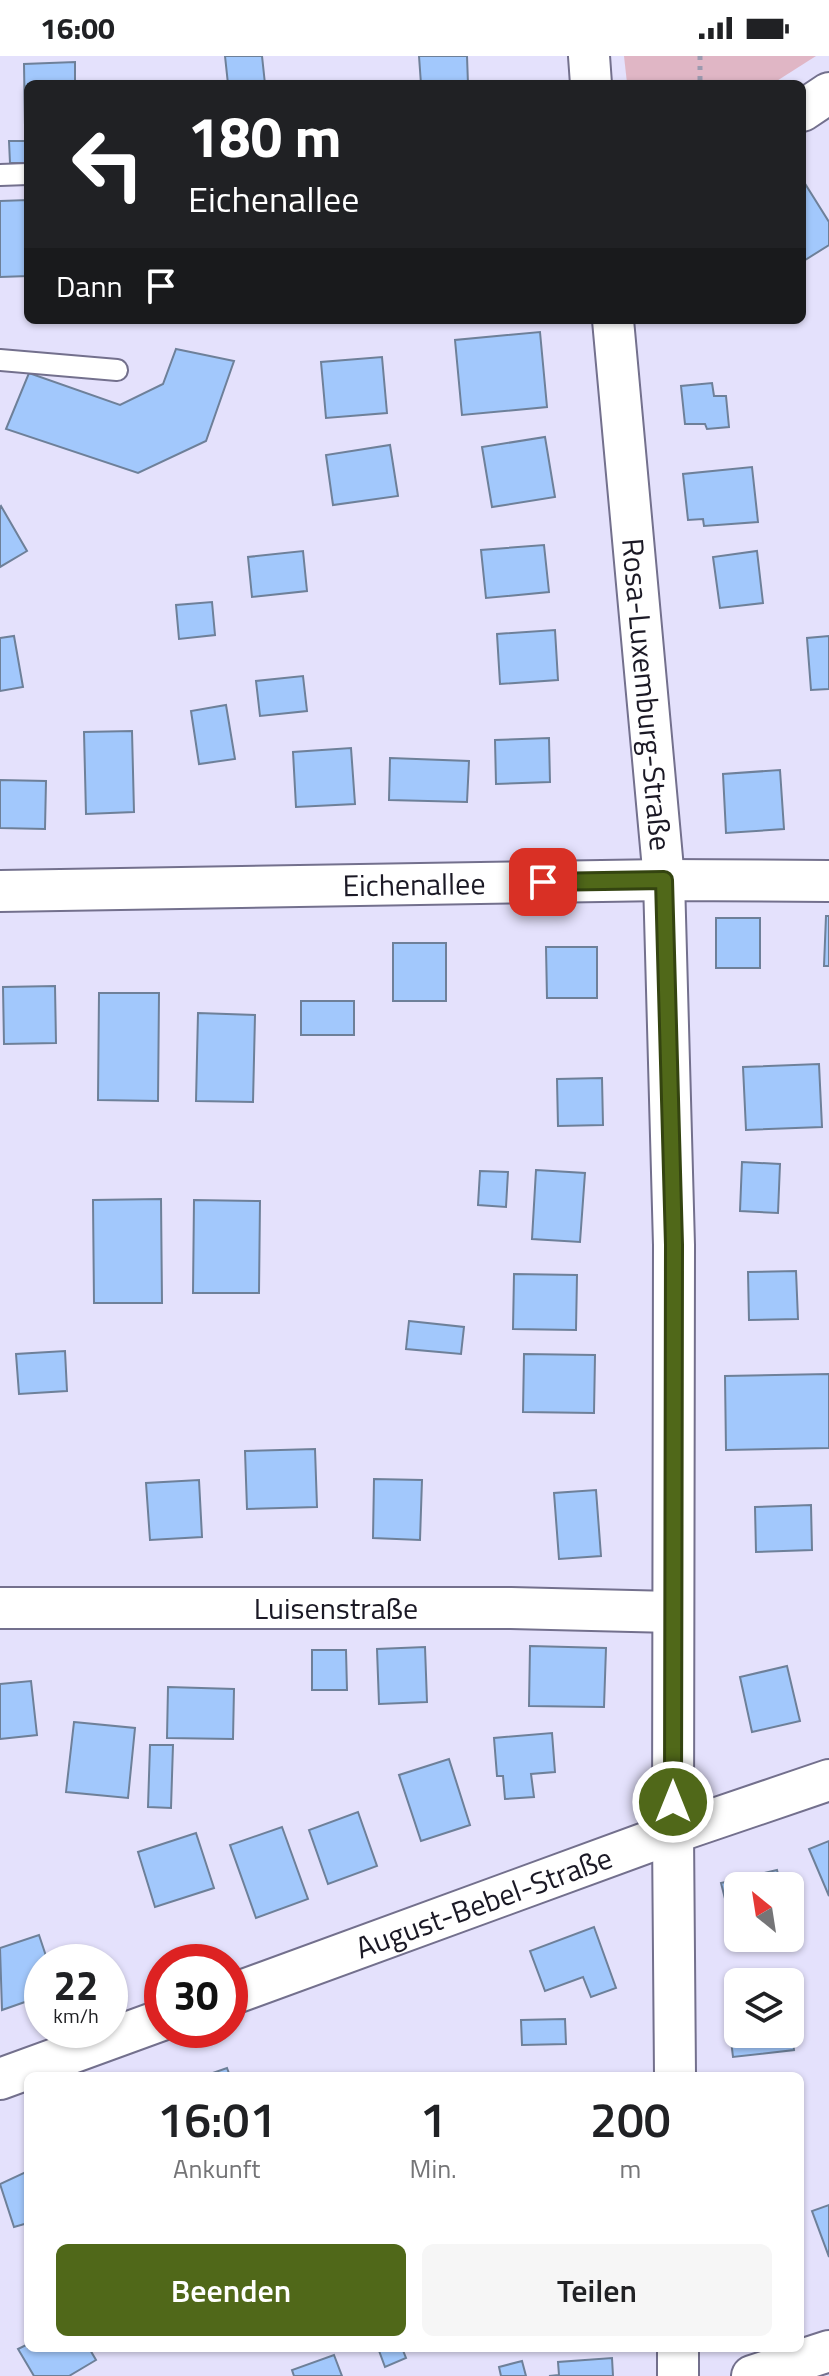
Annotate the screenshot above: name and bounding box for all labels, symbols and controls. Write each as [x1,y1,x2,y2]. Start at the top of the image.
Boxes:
text: 16:00 [40,5,115,51]
text: 180 m [188,94,341,179]
icon: left [56,112,160,216]
text: Eichenallee [188,171,359,226]
text: Dann [56,263,123,309]
icon: arrive [139,264,183,308]
street label: Rosa-Luxemburg-Straße [610,536,684,853]
pin [509,848,577,916]
street label: Eichenallee [342,860,486,908]
icon: arrive [521,860,565,904]
street label: Luisenstraße [254,1585,418,1631]
position arrow [631,1760,715,1844]
street label: August-Bebel-Straße [349,1834,618,1970]
north arrow [724,1872,804,1952]
map controls [724,1872,804,2048]
speed limit sign: 30 [144,1944,248,2048]
text: 22 [54,1955,98,2016]
button: layers [724,1968,804,2048]
text: km/h [53,2000,99,2031]
text: 16:01 [157,2083,276,2156]
text: 1 [420,2083,447,2156]
text: 200 [590,2083,671,2156]
text: Ankunft [173,2149,261,2188]
text: Min. [410,2149,457,2188]
text: m [619,2149,641,2188]
button: Beenden [56,2244,406,2336]
button: Teilen [422,2244,772,2336]

